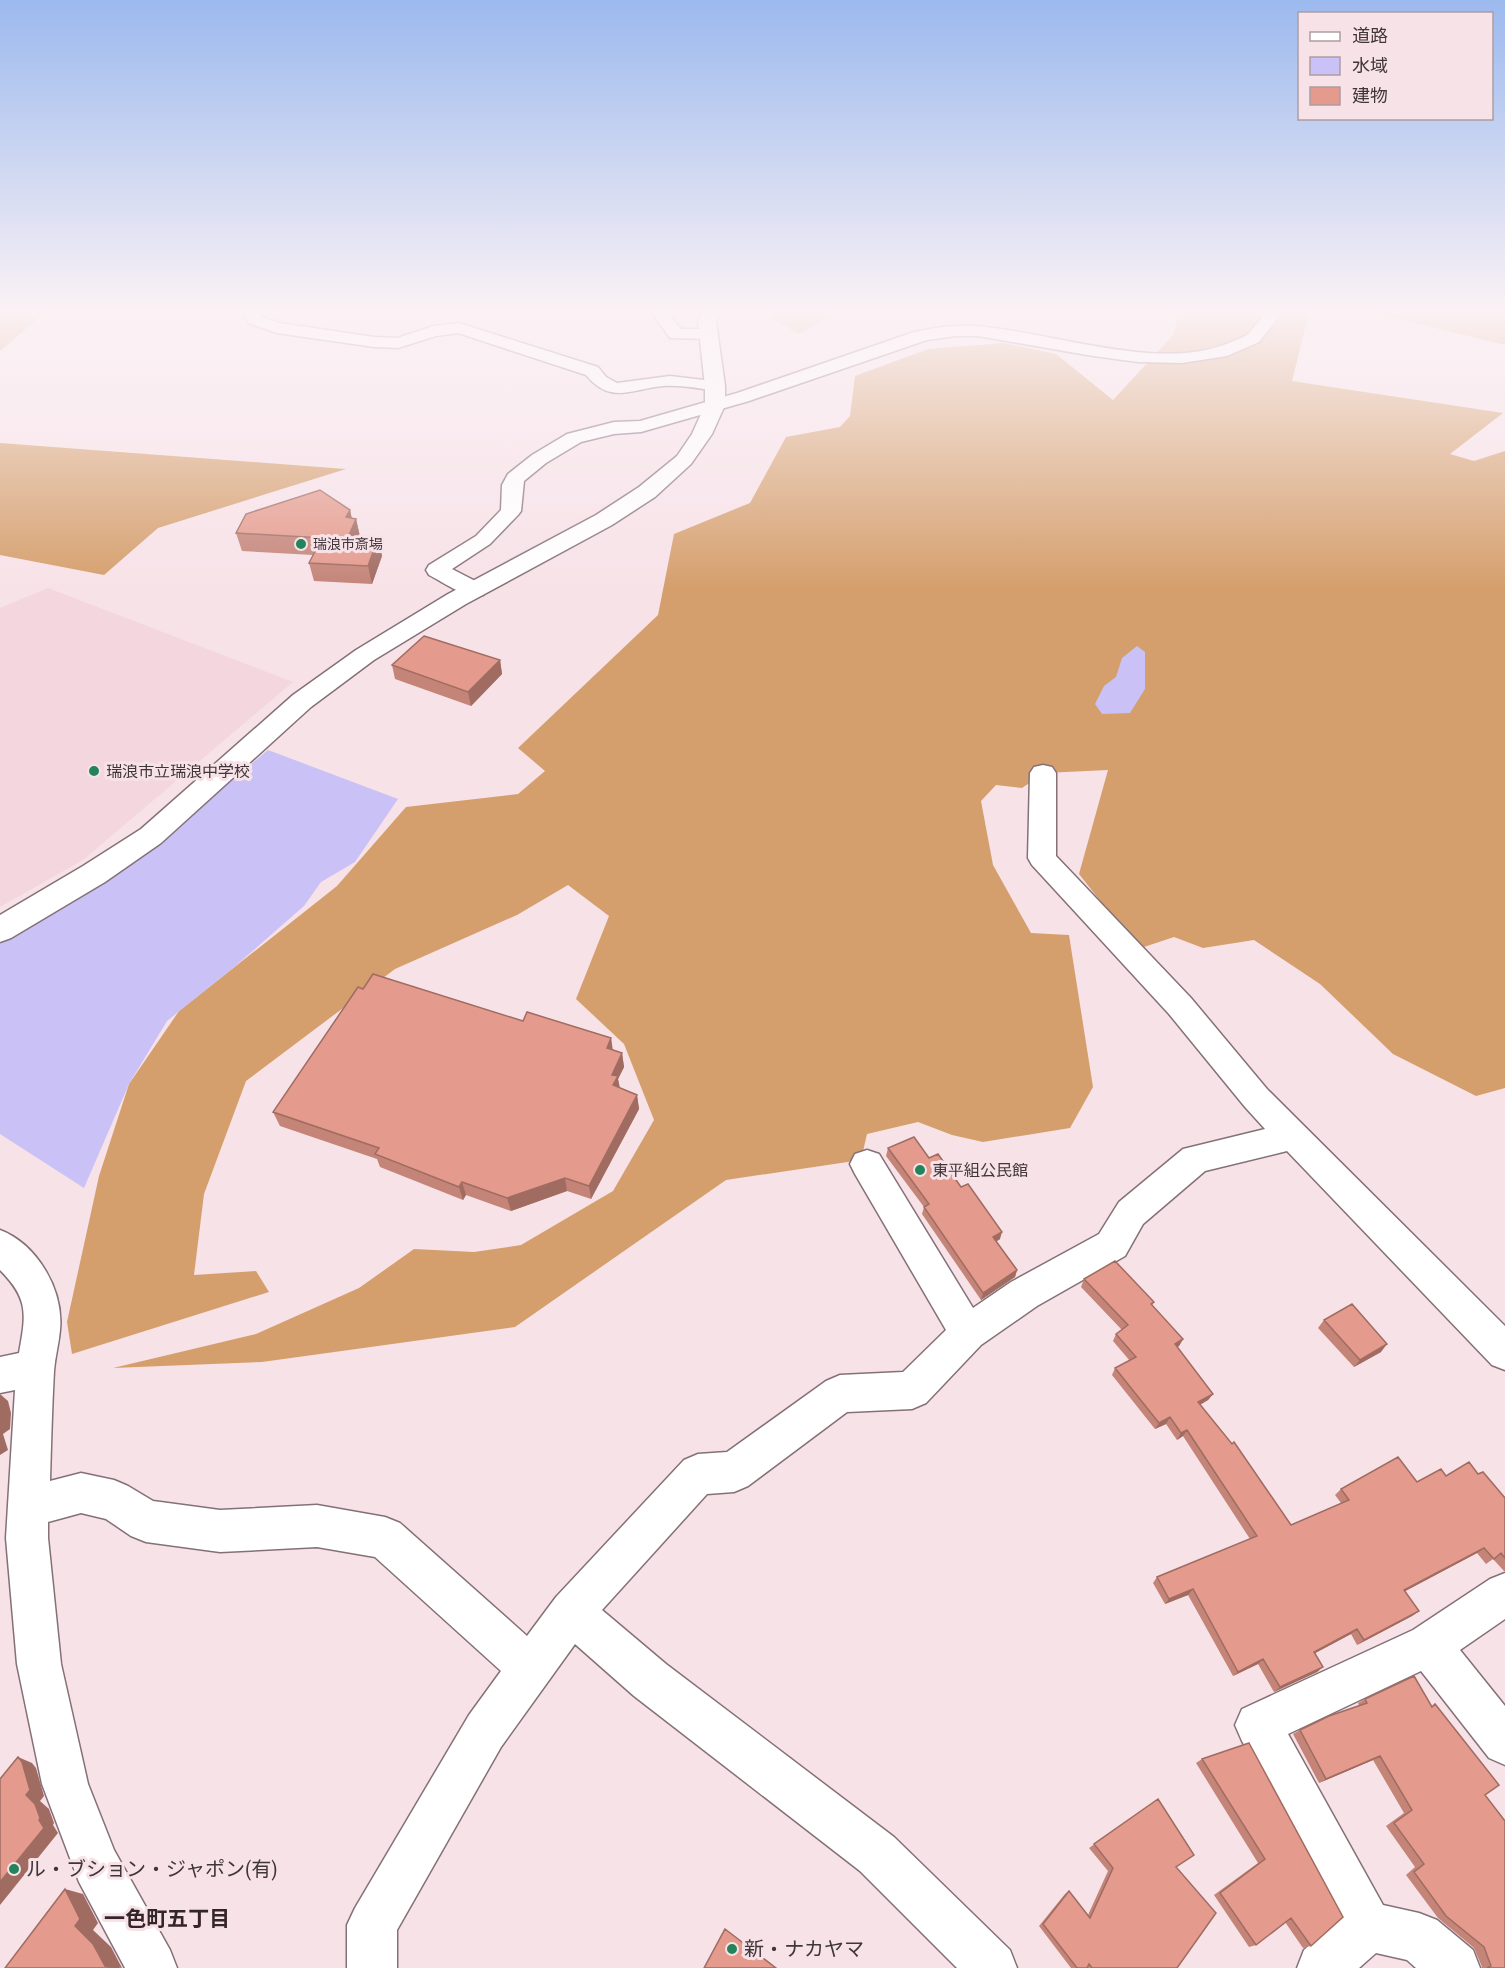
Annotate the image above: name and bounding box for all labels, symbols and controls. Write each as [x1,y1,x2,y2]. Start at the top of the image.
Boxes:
legend [1298,12,1493,120]
text: 道路 [1352,25,1388,46]
text: 水域 [1352,55,1388,76]
text: 建物 [1352,85,1388,106]
place label: 瑞浪市斎場 [313,536,383,552]
marker: 瑞浪市斎場 [294,537,308,551]
place label: 瑞浪市立瑞浪中学校 [106,762,250,781]
marker: 瑞浪市立瑞浪中学校 [87,764,101,778]
place label: 東平組公民館 [932,1161,1028,1180]
marker: 東平組公民館 [913,1163,927,1177]
place label: ル・ブション・ジャポン(有) [26,1857,278,1881]
marker: ル・ブション・ジャポン(有) [7,1862,21,1876]
district label: 一色町五丁目 [104,1907,230,1931]
place label: 新・ナカヤマ [744,1937,864,1961]
marker: 新・ナカヤマ [725,1942,739,1956]

